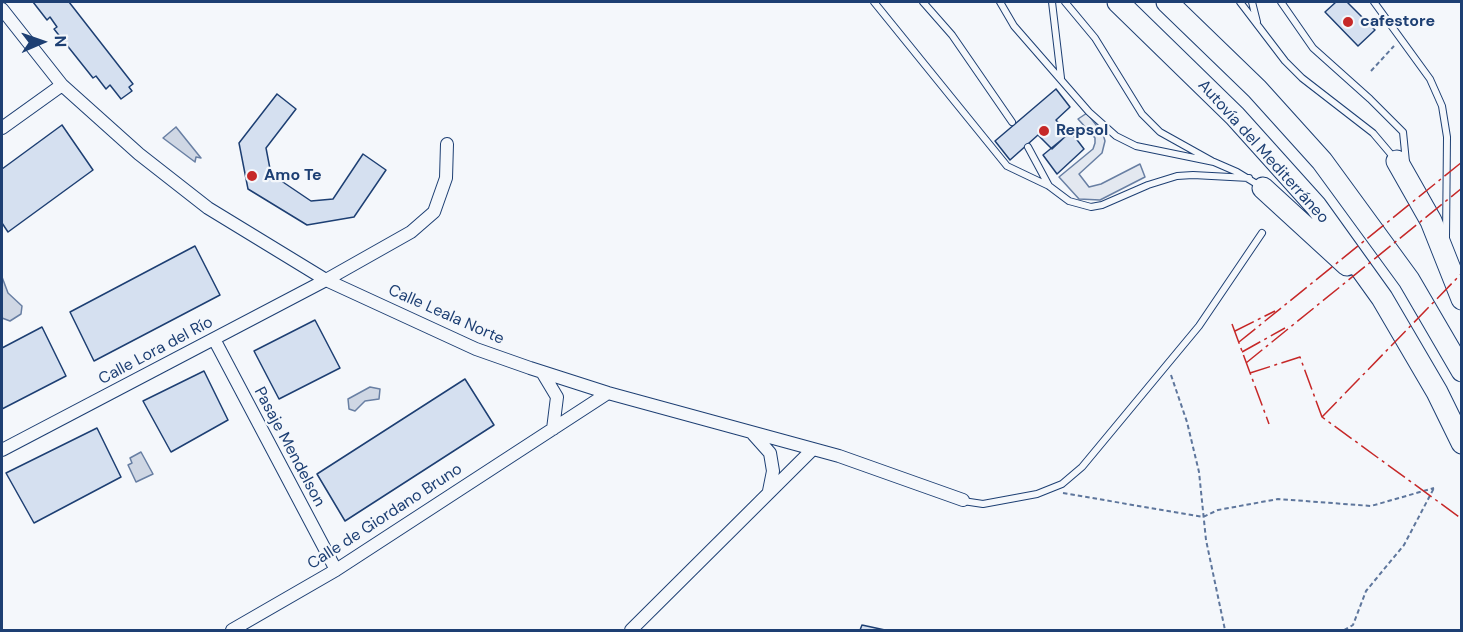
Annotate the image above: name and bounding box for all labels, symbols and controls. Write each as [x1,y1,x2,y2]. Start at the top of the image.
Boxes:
north arrow [12,12,72,72]
place label: cafestore [1360,12,1435,32]
marker: cafestore [1341,15,1355,29]
text: N [50,35,71,48]
street label: Autovía del Mediterráneo [1193,76,1333,228]
place label: Repsol [1056,121,1108,141]
marker: Repsol [1037,124,1051,138]
place label: Amo Te [264,166,322,186]
marker: Amo Te [245,169,259,183]
street label: Calle Leala Norte [385,281,507,349]
street label: Calle Lora del Río [96,313,216,389]
street label: Pasaje Mendelson [249,384,329,510]
street label: Calle de Giordano Bruno [304,460,466,574]

